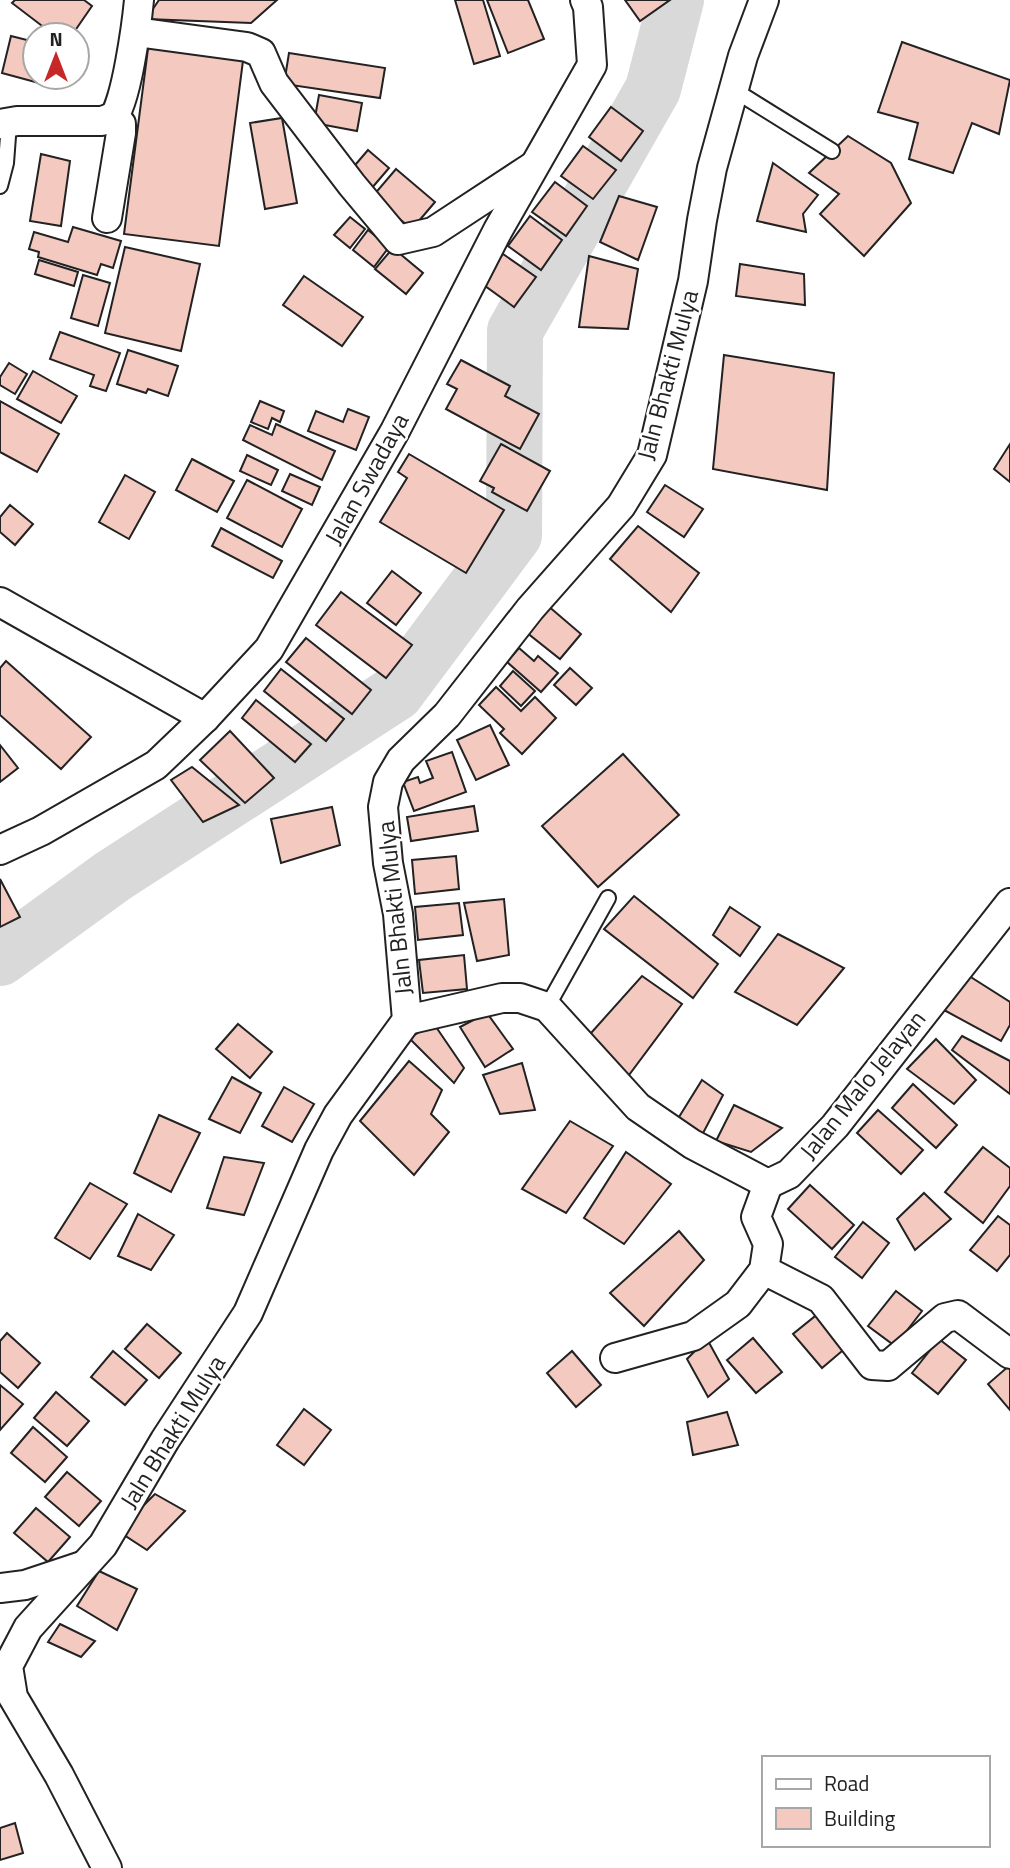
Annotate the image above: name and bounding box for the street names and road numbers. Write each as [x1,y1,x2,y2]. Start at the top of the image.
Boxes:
street label: Jaln Bhakti Mulya [627,286,707,464]
street label: Jalan Swadaya [315,406,417,551]
street label: Jaln Bhakti Mulya [367,819,421,997]
street label: Jalan Malo Jelayan [791,1002,934,1167]
street label: Jaln Bhakti Mulya [111,1348,234,1515]

